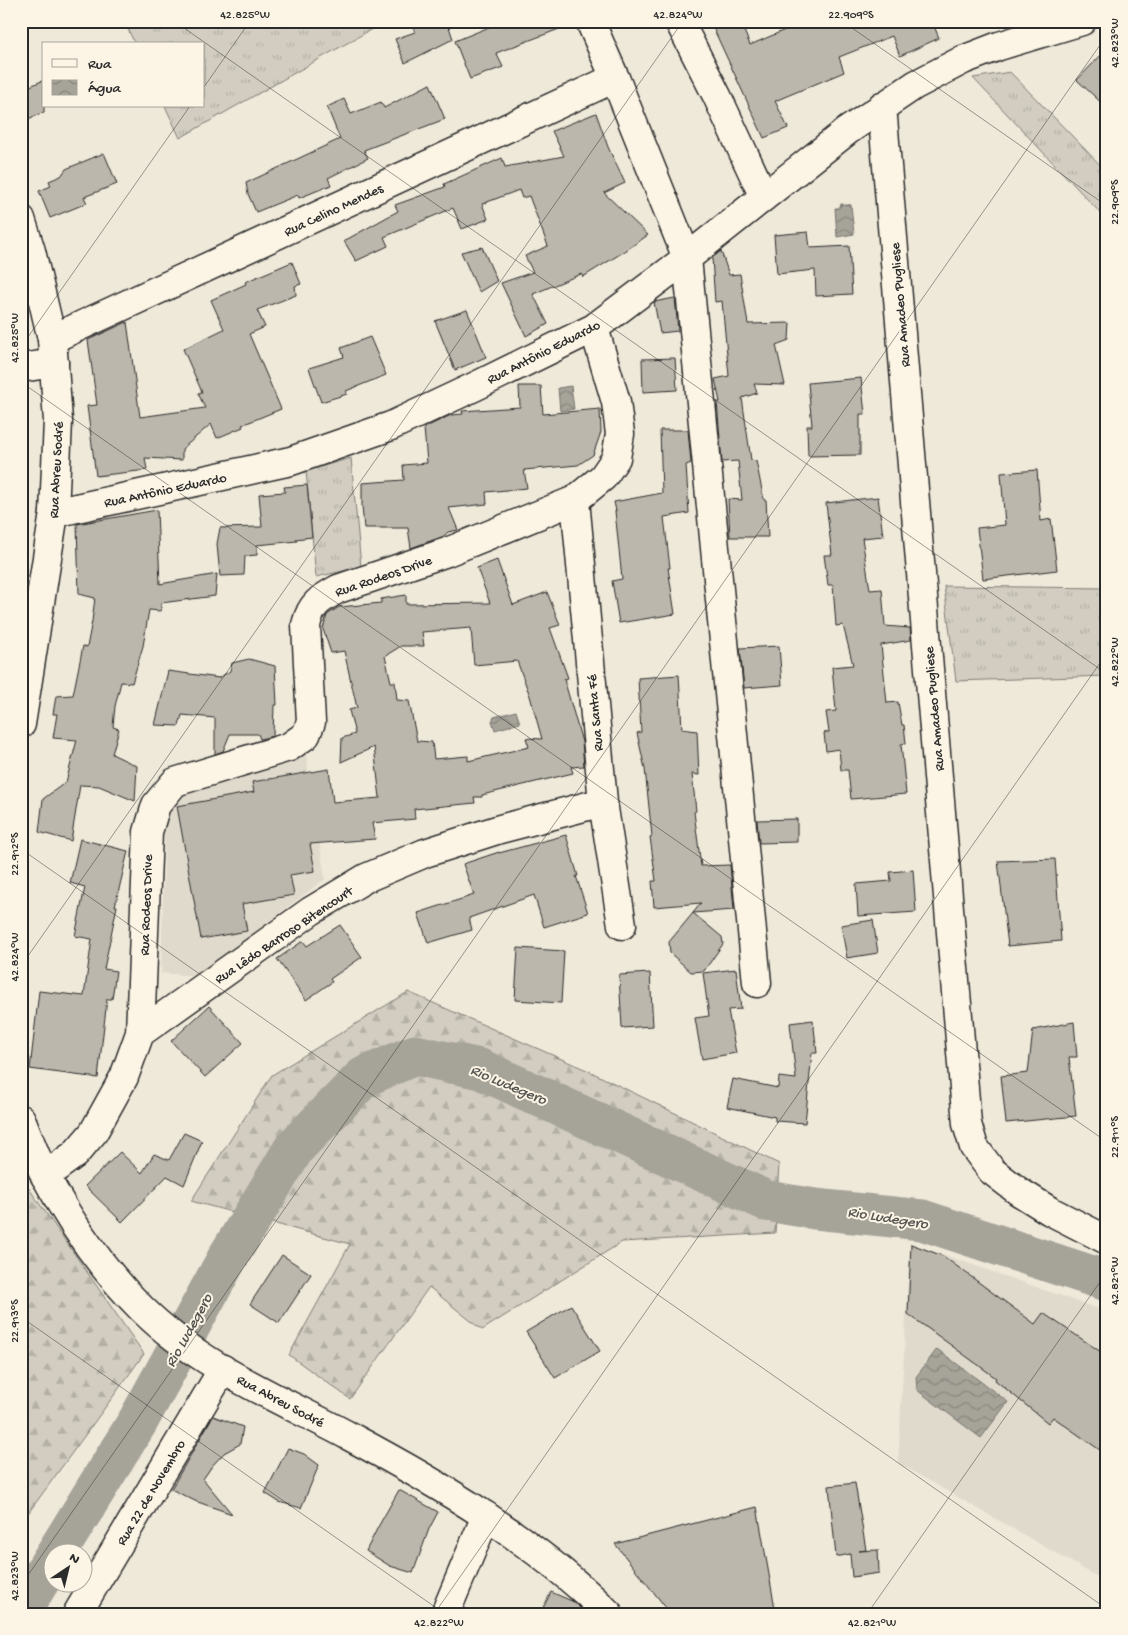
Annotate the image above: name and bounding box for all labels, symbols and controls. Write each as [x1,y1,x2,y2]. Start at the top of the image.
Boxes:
text: 42.825°W [220,9,270,23]
text: 42.824°W [653,9,703,23]
text: 22.909°S [828,9,874,23]
text: 42.823°W [1109,18,1123,68]
legend [42,42,205,108]
text: Rua [88,56,112,74]
text: Água [88,80,121,98]
text: 22.909°S [1109,179,1123,225]
street label: Rua Celino Mendes [282,181,387,242]
street label: Rua Amadeo Pugliese [888,241,915,368]
text: 42.825°W [9,313,23,363]
street label: Rua Antônio Eduardo [485,317,604,389]
street label: Rua Abreu Sodré [46,421,69,519]
street label: Rua Antônio Eduardo [103,470,228,513]
street label: Rua Rodeos Drive [333,553,435,602]
text: 42.822°W [1109,637,1123,687]
street label: Rua Amadeo Pugliese [922,645,949,772]
street label: Rua Santa Fé [585,673,608,752]
text: 22.912°S [9,832,23,876]
street label: Rua Rodeos Drive [137,853,158,956]
street label: Rua Lêdo Barroso Bitencourt [212,883,358,989]
text: 42.824°W [9,932,23,982]
water label: Rio Ludegero [467,1062,550,1110]
text: 22.911°S [1109,1115,1123,1158]
water label: Rio Ludegero [846,1204,930,1234]
text: 42.821°W [1109,1257,1123,1305]
water label: Rio Ludegero [162,1290,218,1371]
text: 22.913°S [9,1299,23,1343]
street label: Rua Abreu Sodré [233,1372,327,1433]
street label: Rua 22 de Novembro [114,1437,190,1549]
north arrow [42,1542,92,1592]
text: N [65,1550,83,1569]
text: 42.823°W [9,1551,23,1601]
text: 42.822°W [414,1617,464,1631]
text: 42.821°W [848,1617,896,1631]

